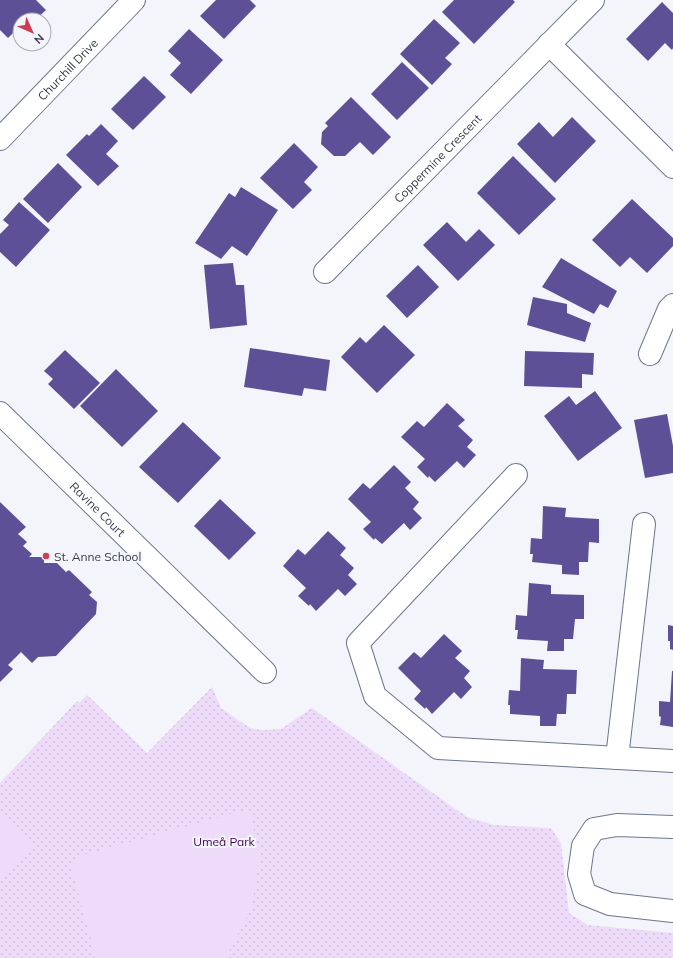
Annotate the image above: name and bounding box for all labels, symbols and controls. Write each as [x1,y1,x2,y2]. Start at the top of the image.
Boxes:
north arrow [12,12,52,52]
text: N [31,31,47,47]
street label: Churchill Drive [34,35,101,103]
street label: Coppermine Crescent [390,110,484,206]
street label: Ravine Court [67,478,129,539]
place label: St. Anne School [54,549,141,564]
marker: St. Anne School [41,551,51,561]
park label: Umeå Park [193,834,256,849]

